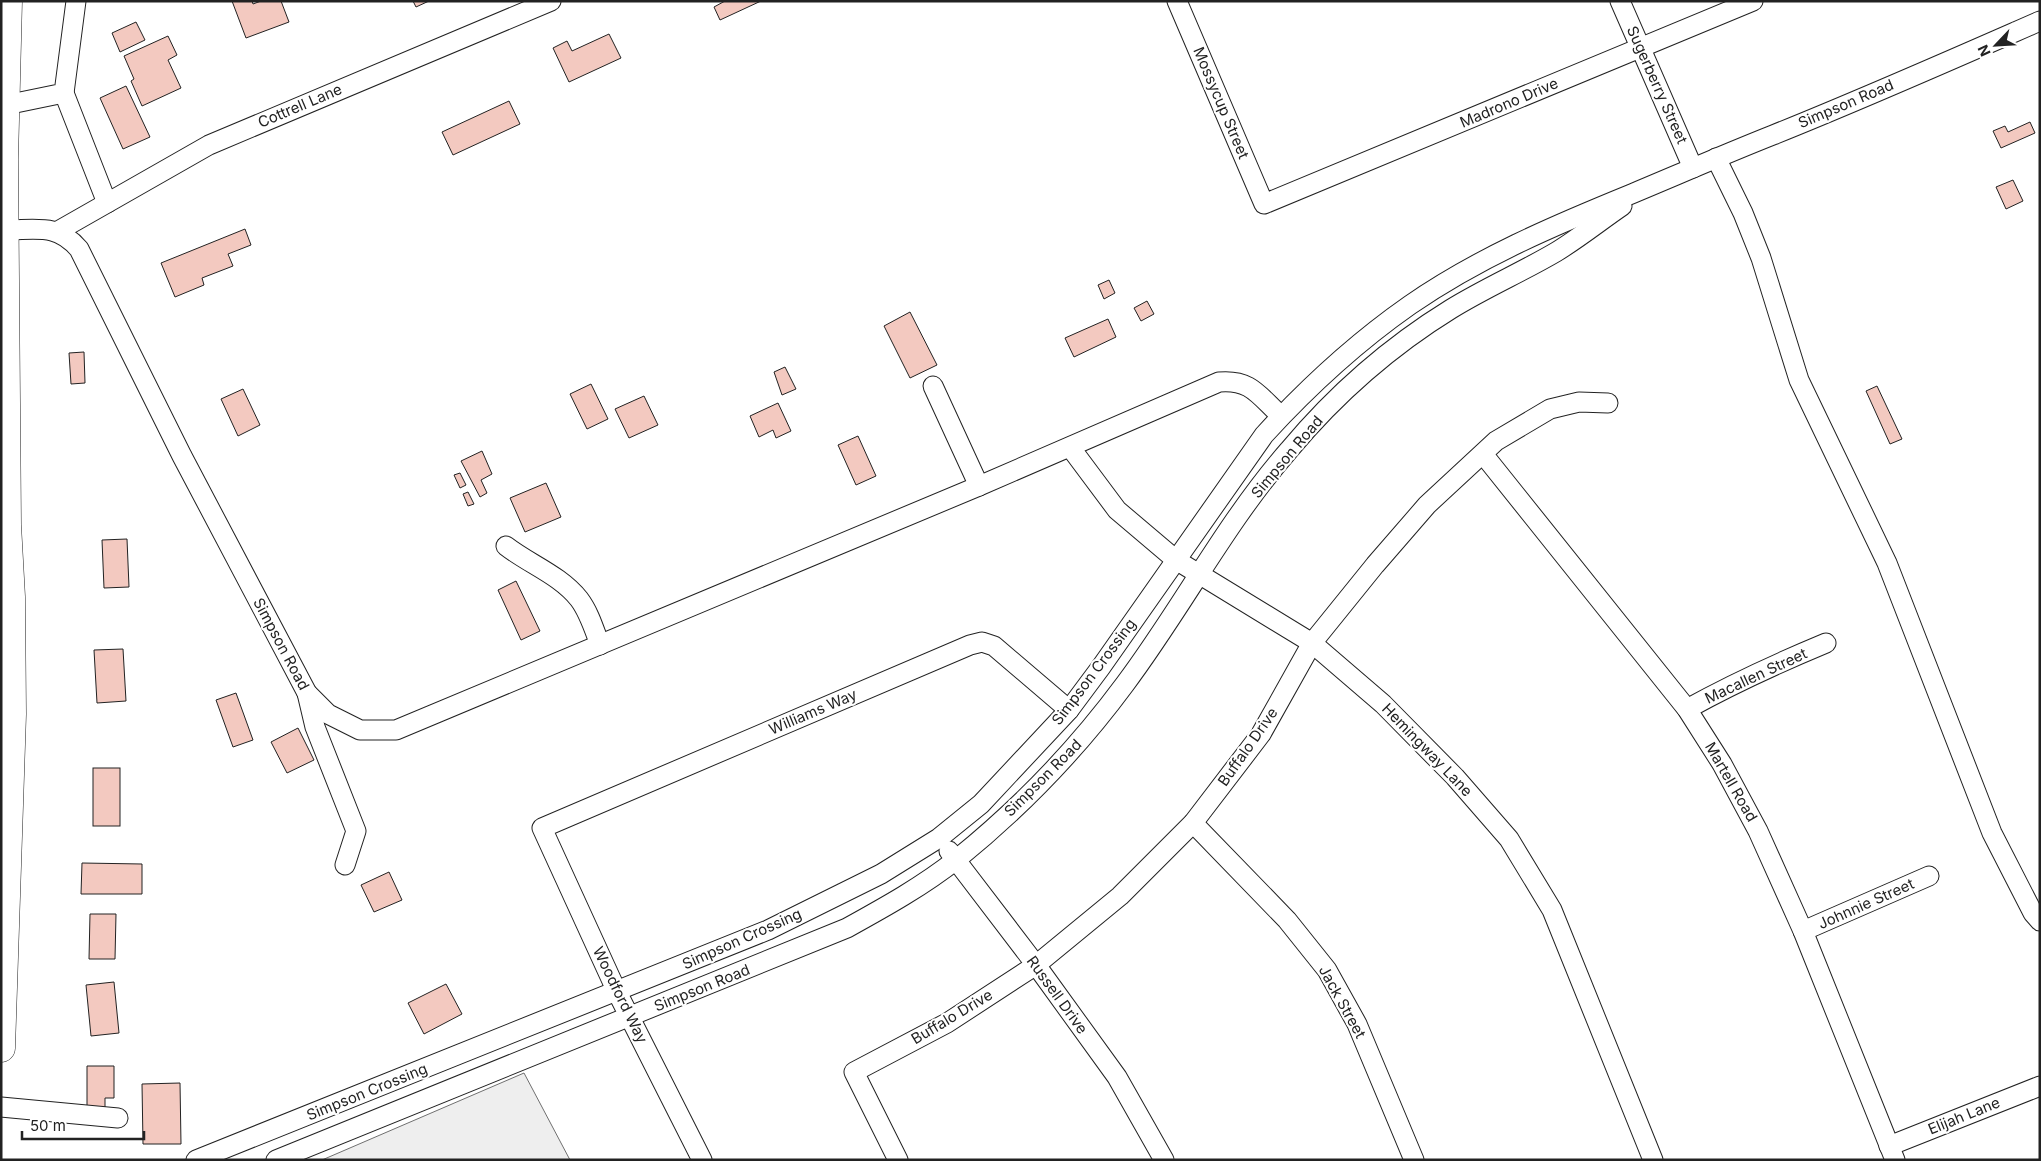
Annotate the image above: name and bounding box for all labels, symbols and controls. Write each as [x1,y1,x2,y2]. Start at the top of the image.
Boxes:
north arrow [1971,20,2021,70]
street label: Sugerberry Street [1623,23,1692,147]
text: N [1974,42,1994,59]
street label: Mossycup Street [1189,44,1254,162]
street label: Madrono Drive [1457,73,1561,132]
street label: Simpson Road [1795,75,1896,132]
street label: Cottrell Lane [255,79,345,132]
street label: Simpson Road [1247,412,1327,502]
street label: Simpson Road [249,594,314,693]
street label: Simpson Crossing [1047,615,1140,729]
street label: Macallen Street [1702,644,1810,708]
street label: Williams Way [766,684,860,739]
street label: Hemingway Lane [1378,699,1477,800]
street label: Buffalo Drive [1214,704,1282,790]
street label: Simpson Road [1000,735,1085,820]
street label: Martell Road [1701,738,1762,825]
street label: Johnnie Street [1815,874,1917,933]
street label: Simpson Crossing [679,904,804,973]
street label: Woodford Way [589,944,652,1047]
street label: Russell Drive [1023,952,1092,1037]
street label: Simpson Road [651,960,753,1015]
street label: Jack Street [1315,962,1370,1042]
street label: Buffalo Drive [908,985,996,1048]
street label: Simpson Crossing [304,1059,430,1124]
street label: Elijah Lane [1925,1093,2003,1139]
scale bar [22,1108,145,1140]
text: 50 m [30,1116,66,1135]

